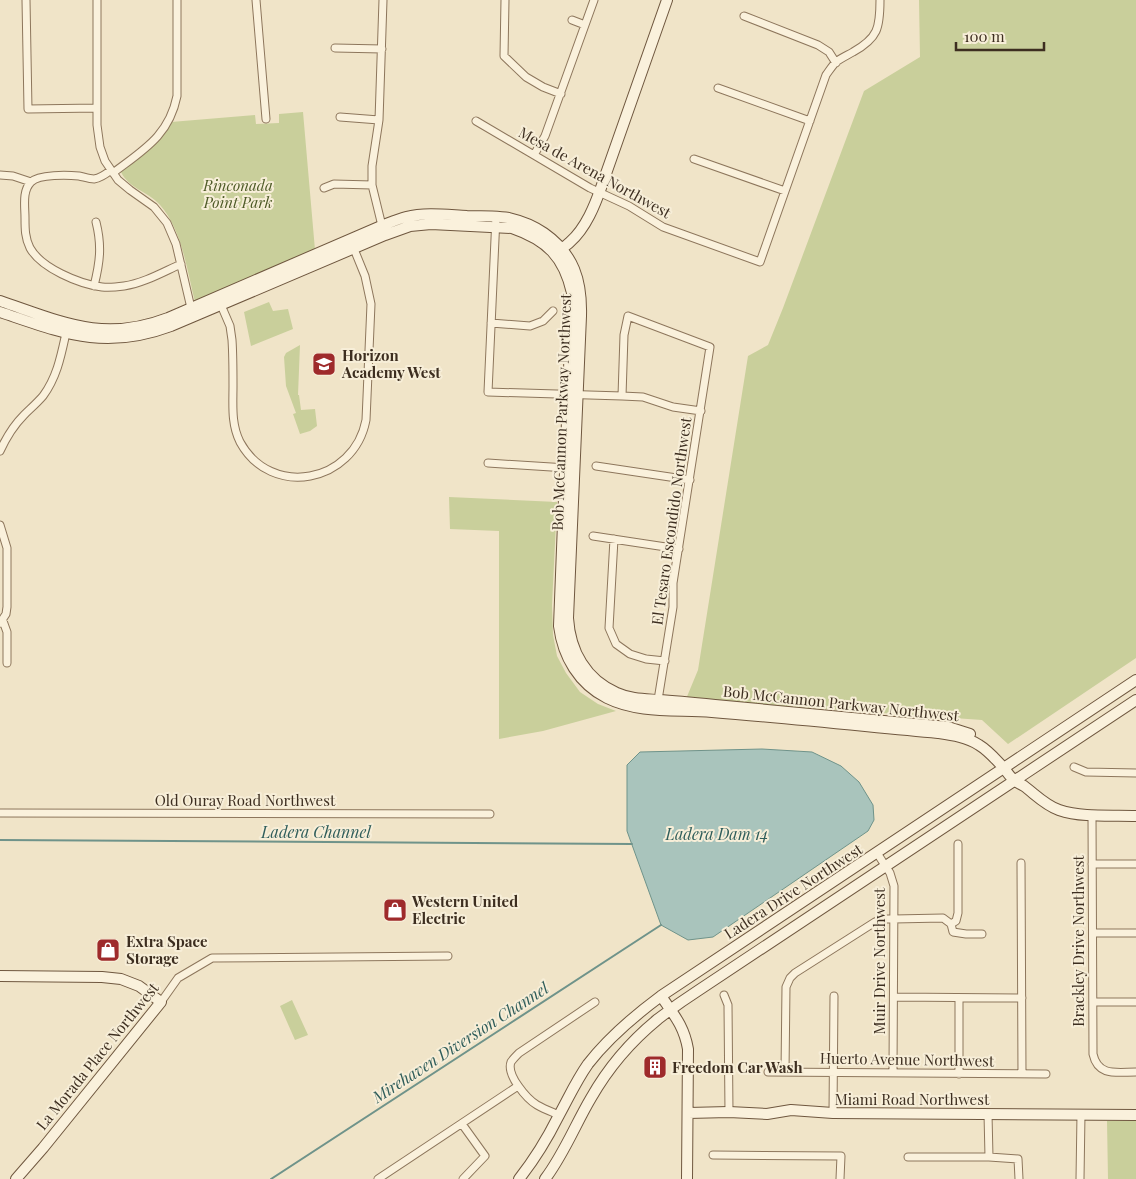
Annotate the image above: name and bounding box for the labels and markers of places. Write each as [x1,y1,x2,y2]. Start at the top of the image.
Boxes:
place label: Horizon Academy West [341,345,441,382]
school or university icon: Horizon Academy West [311,351,337,377]
place label: Western United Electric [411,891,518,928]
shop icon: Western United Electric [382,897,408,923]
place label: Extra Space Storage [126,931,208,968]
shop icon: Extra Space Storage [95,937,121,963]
building icon: Freedom Car Wash [642,1054,668,1080]
place label: Freedom Car Wash [672,1057,803,1077]

